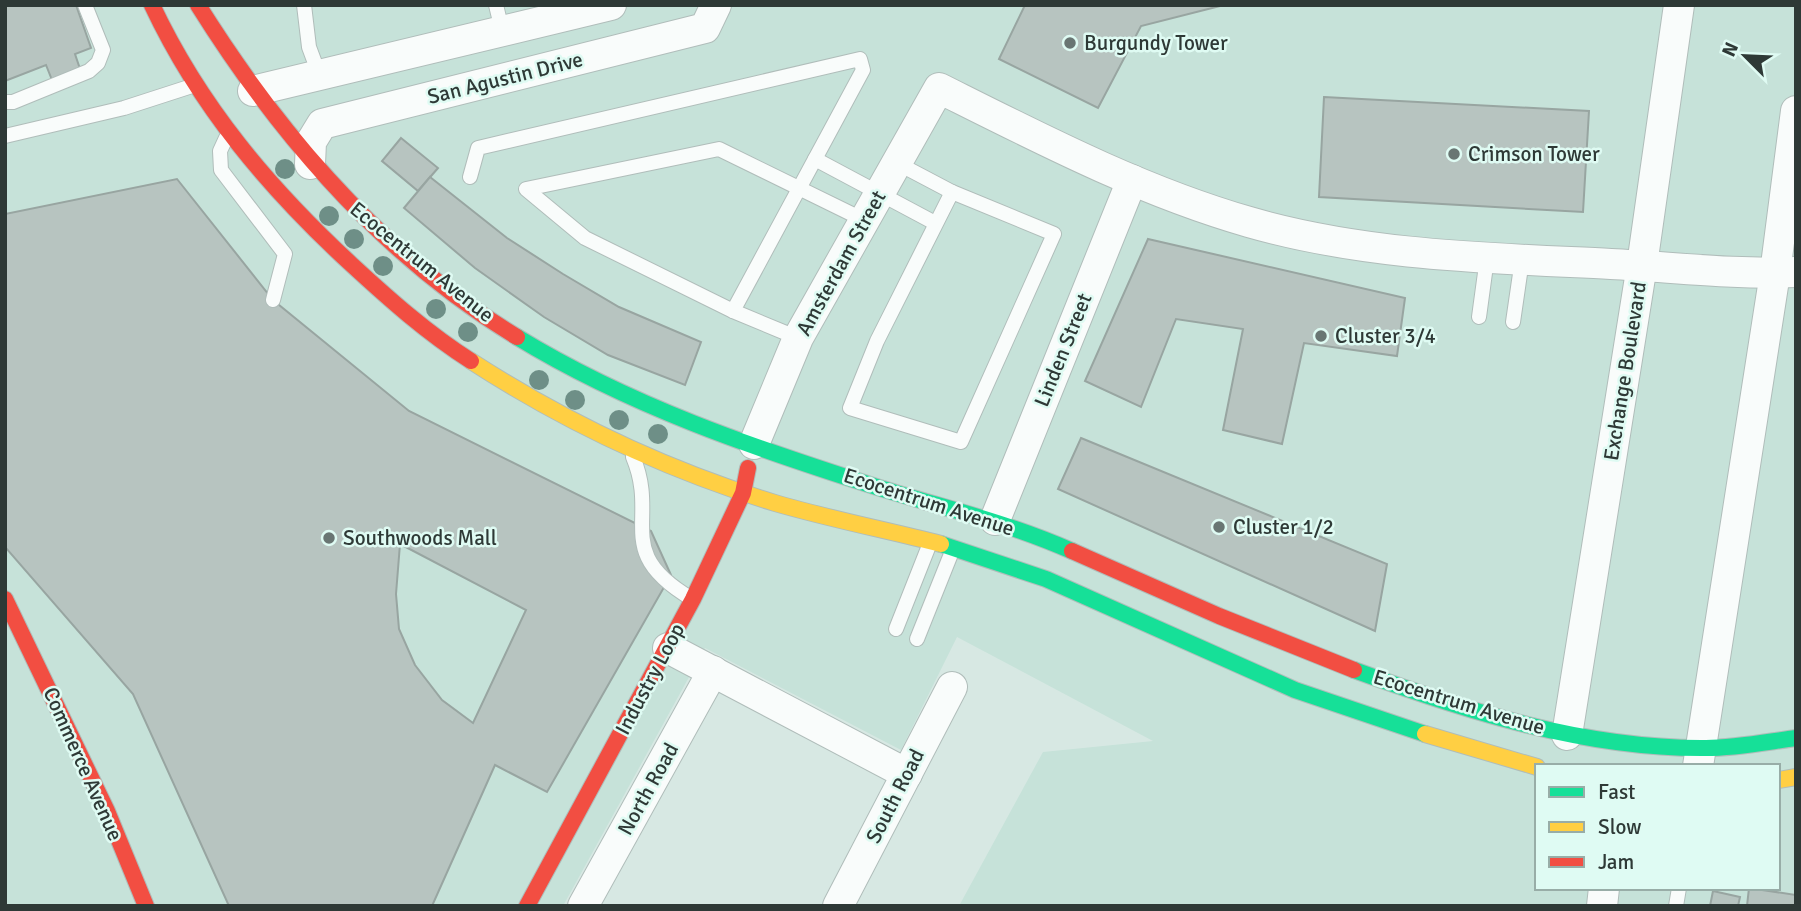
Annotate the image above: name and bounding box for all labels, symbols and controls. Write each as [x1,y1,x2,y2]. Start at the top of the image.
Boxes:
north arrow [1710,21,1780,91]
place label: Burgundy Tower [1084,30,1228,56]
marker: Burgundy Tower [1062,35,1078,51]
text: N [1717,39,1744,60]
street label: San Agustin Drive [425,46,585,110]
place label: Crimson Tower [1468,141,1600,167]
marker: Crimson Tower [1446,146,1462,162]
street label: Amsterdam Street [790,186,892,340]
street label: Ecocentrum Avenue [345,196,499,328]
street label: Exchange Boulevard [1598,280,1652,462]
street label: Linden Street [1028,289,1098,411]
place label: Cluster 3/4 [1335,323,1436,349]
marker: Cluster 3/4 [1313,328,1329,344]
street label: Ecocentrum Avenue [840,462,1018,542]
place label: Cluster 1/2 [1233,514,1334,540]
marker: Cluster 1/2 [1211,519,1227,535]
place label: Southwoods Mall [343,525,497,551]
marker: Southwoods Mall [321,530,337,546]
street label: Industry Loop [610,619,690,739]
street label: Ecocentrum Avenue [1370,664,1548,740]
street label: Commerce Avenue [37,683,129,845]
street label: North Road [612,738,684,840]
street label: South Road [860,744,930,848]
legend [1535,764,1780,890]
text: Fast [1598,779,1635,805]
text: Slow [1598,814,1642,840]
text: Jam [1598,849,1634,875]

